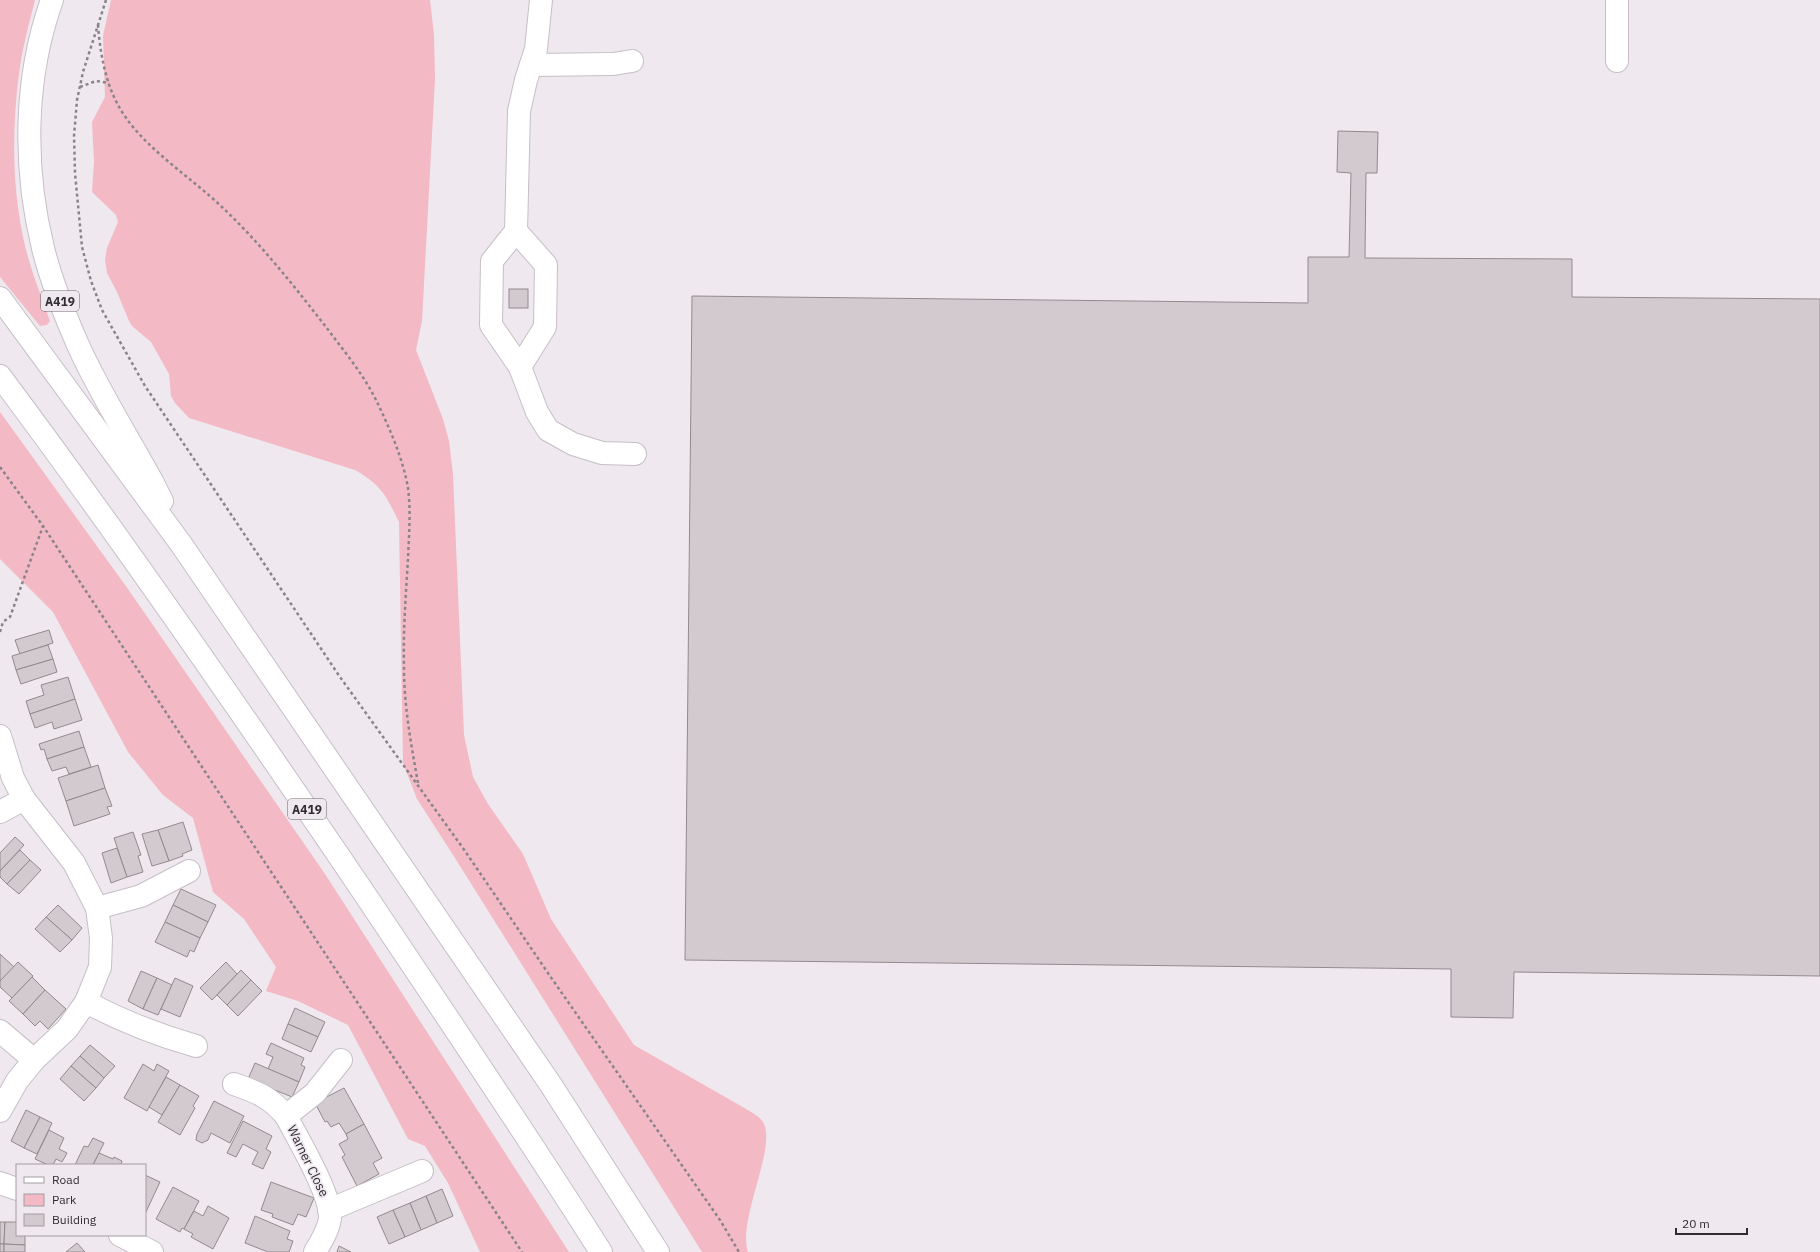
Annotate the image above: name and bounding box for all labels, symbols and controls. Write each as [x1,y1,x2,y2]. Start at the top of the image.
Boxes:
road number: A419 [41,291,79,311]
road number: A419 [288,799,326,819]
street label: Warner Close [283,1122,333,1200]
legend [16,1164,146,1236]
text: Road [52,1172,80,1187]
text: Park [52,1192,77,1207]
scale bar [1676,1210,1747,1236]
text: Building [52,1212,97,1227]
text: 20 m [1682,1216,1710,1231]

